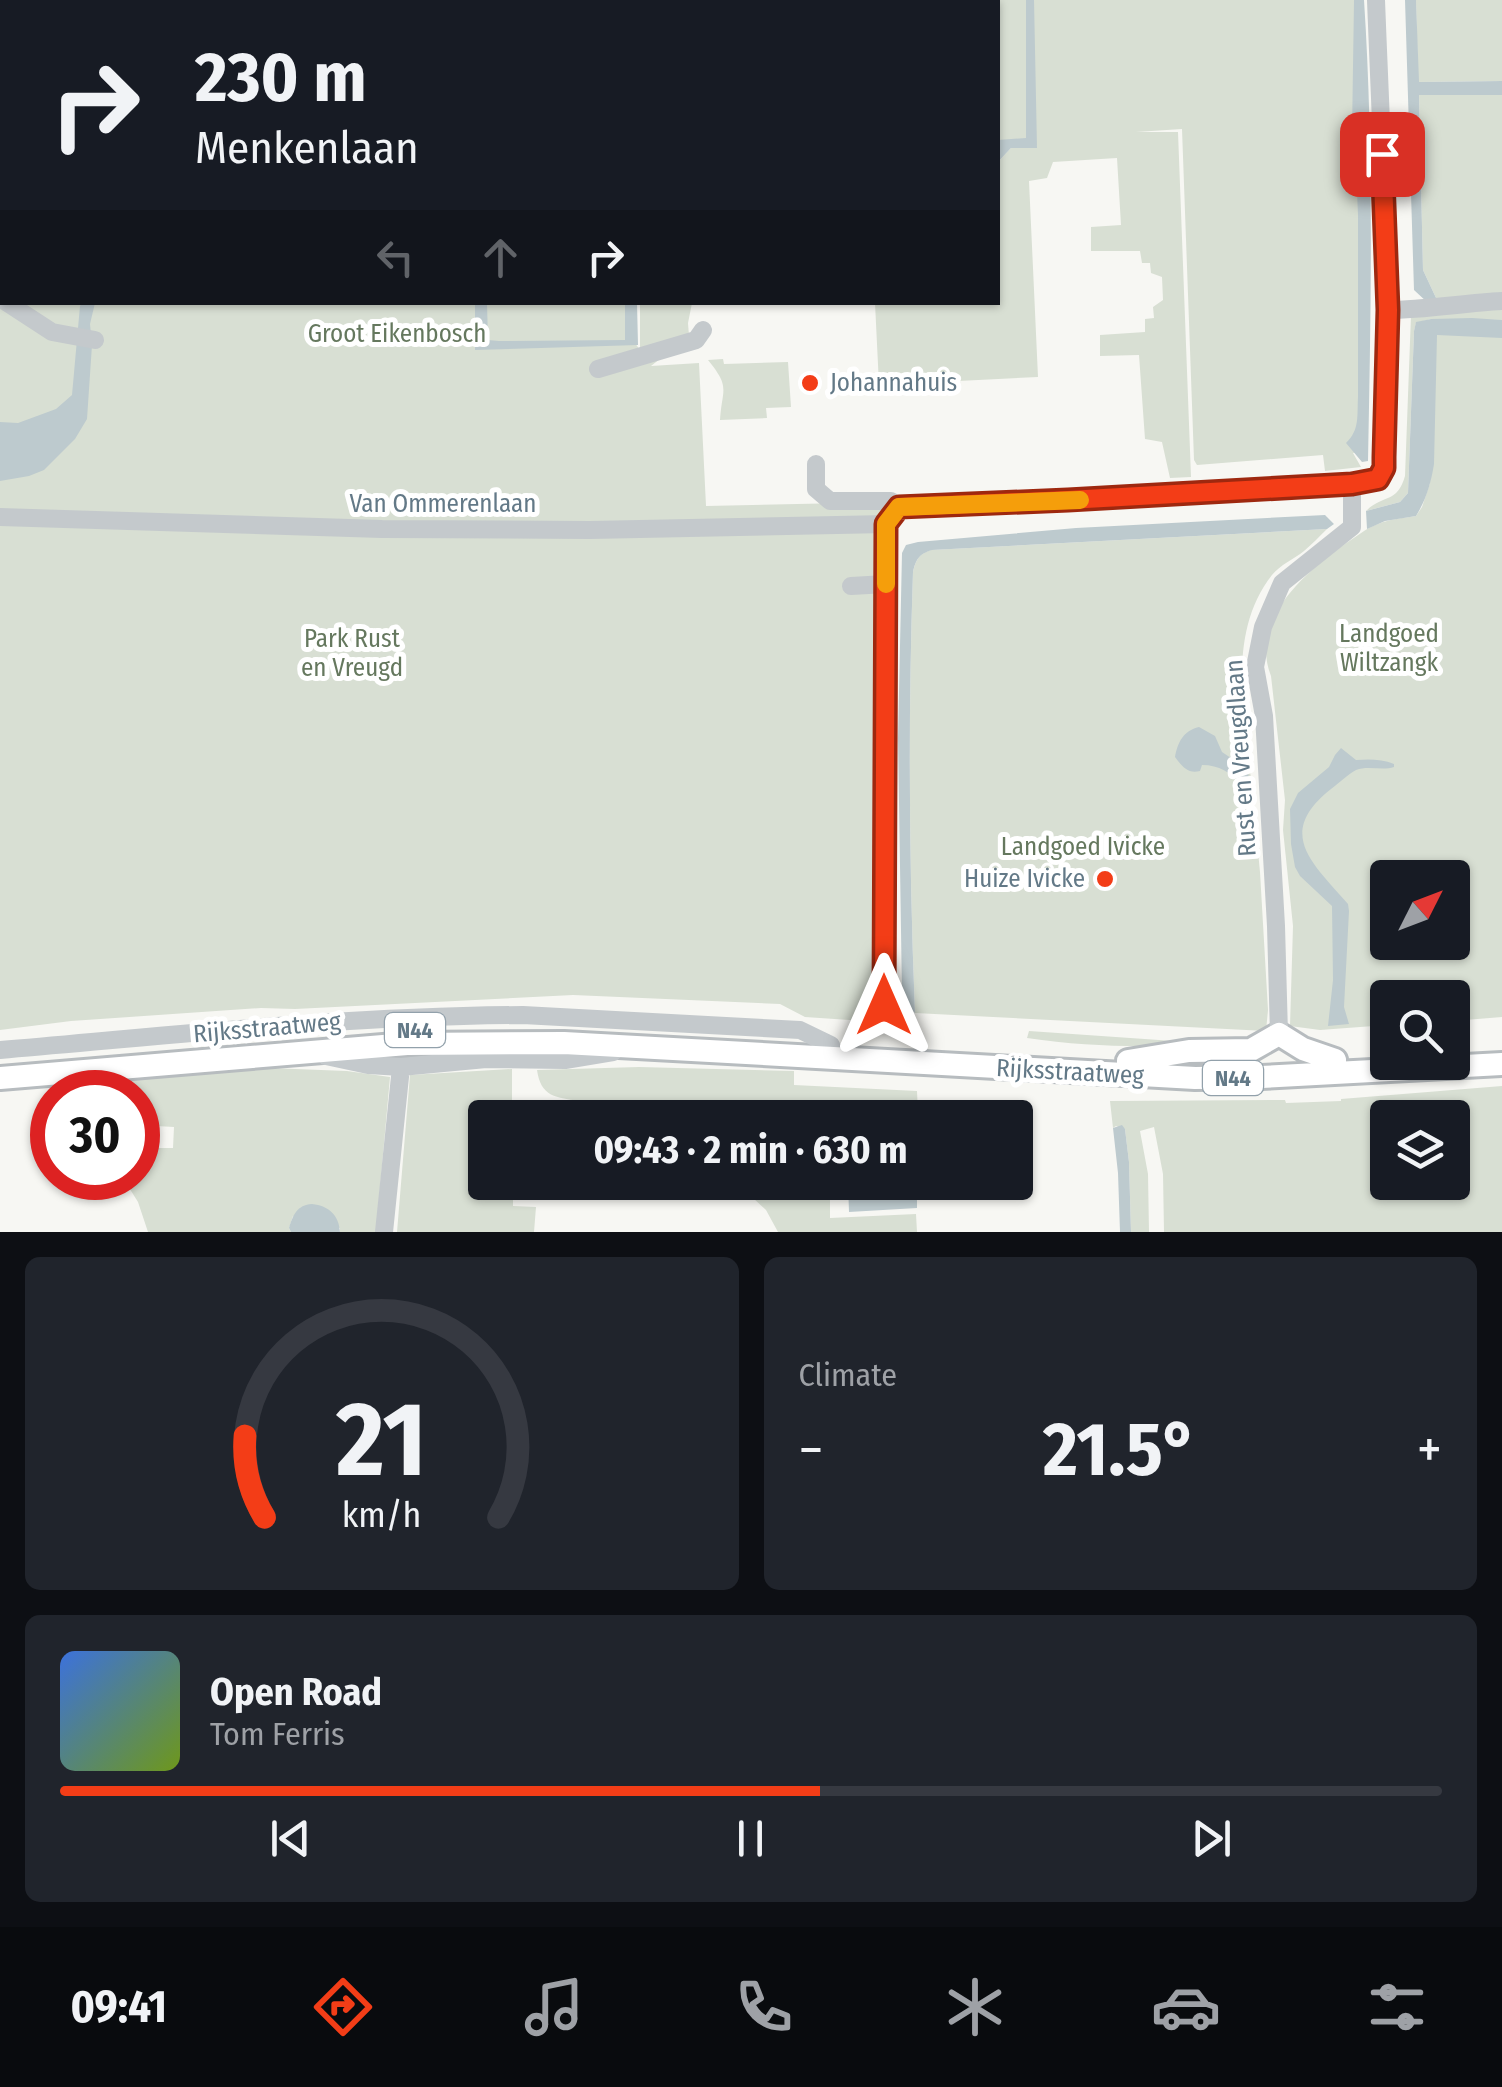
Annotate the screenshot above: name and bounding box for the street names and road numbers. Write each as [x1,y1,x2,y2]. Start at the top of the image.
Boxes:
street label: Van Ommerenlaan [349,489,537,519]
street label: Rust en Vreugdlaan [1219,658,1263,858]
street label: Rijksstraatweg [192,1007,342,1049]
road number: N44 [385,1013,445,1047]
street label: Rijksstraatweg [995,1053,1145,1091]
road number: N44 [1203,1061,1263,1095]

